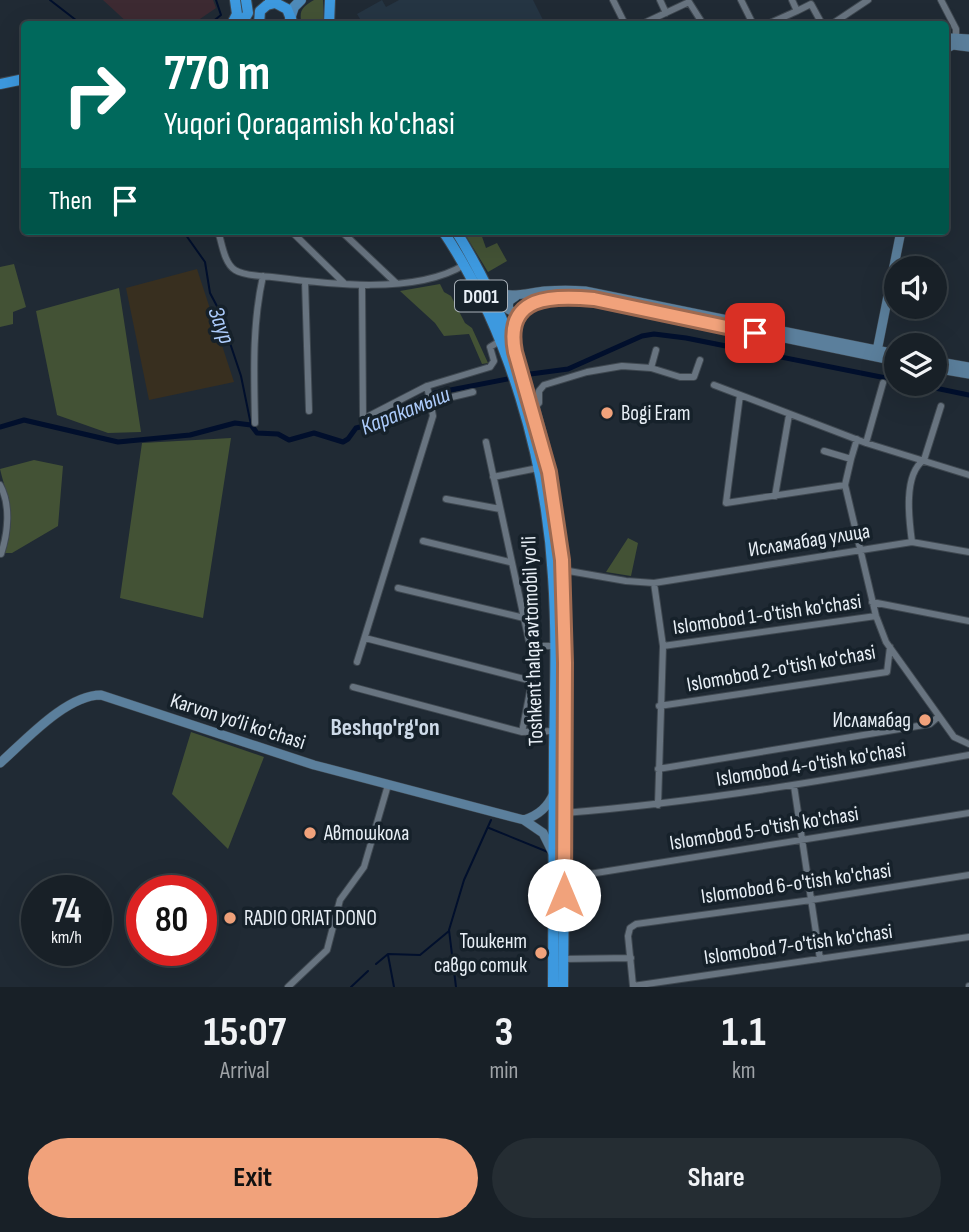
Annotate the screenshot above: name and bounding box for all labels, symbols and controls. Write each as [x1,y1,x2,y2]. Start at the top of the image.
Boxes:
text: 770 m [164,45,270,104]
icon: right [49,49,140,140]
text: Yuqori Qoraqamish ko'chasi [164,105,455,144]
icon: arrive [106,182,144,220]
text: Then [49,186,92,217]
map controls [884,256,947,396]
button: sound [884,256,947,319]
road number: D001 [455,280,507,312]
water label: Заур [202,303,241,348]
pin [725,303,785,363]
icon: arrive [736,314,774,352]
button: layers [884,333,947,396]
water label: Каракамыш [357,380,455,441]
place label: Bogi Eram [621,401,691,426]
marker: Bogi Eram [599,405,615,421]
street label: Исламабад улица [746,519,872,562]
street label: Toshkent halqa avtomobil yo'li [516,536,549,746]
street label: Islomobod 1-o'tish ko'chasi [671,589,863,640]
street label: Islomobod 2-o'tish ko'chasi [685,640,877,697]
street label: Karvon yo‘li ko'chasi [167,688,309,755]
place label: Исламабад [832,708,911,733]
marker: Исламабад [917,712,933,728]
district label: Beshqo'rg'on [330,713,440,742]
street label: Islomobod 4-o'tish ko'chasi [715,737,908,792]
street label: Islomobod 5-o'tish ko'chasi [668,801,860,856]
place label: Автошкола [323,821,409,846]
marker: Автошкола [302,825,318,841]
position arrow [527,858,601,932]
street label: Islomobod 6-o'tish ko'chasi [699,858,893,909]
speed limit sign: 80 [126,875,217,966]
text: 74 [52,890,81,933]
place label: RADIO ORIAT DONO [244,906,377,931]
marker: RADIO ORIAT DONO [222,910,238,926]
street label: Islomobod 7-o'tish ko'chasi [702,919,894,970]
text: km/h [51,927,82,948]
place label: Тошкент савдо сотик [434,929,527,978]
marker: Тошкент савдо сотик [533,945,549,961]
text: 15:07 [203,1007,286,1058]
text: 3 [495,1007,513,1058]
text: 1.1 [722,1007,766,1058]
text: Arrival [220,1057,269,1085]
text: min [489,1057,518,1085]
text: km [732,1057,755,1085]
button: Exit [28,1138,478,1218]
button: Share [492,1138,941,1218]

